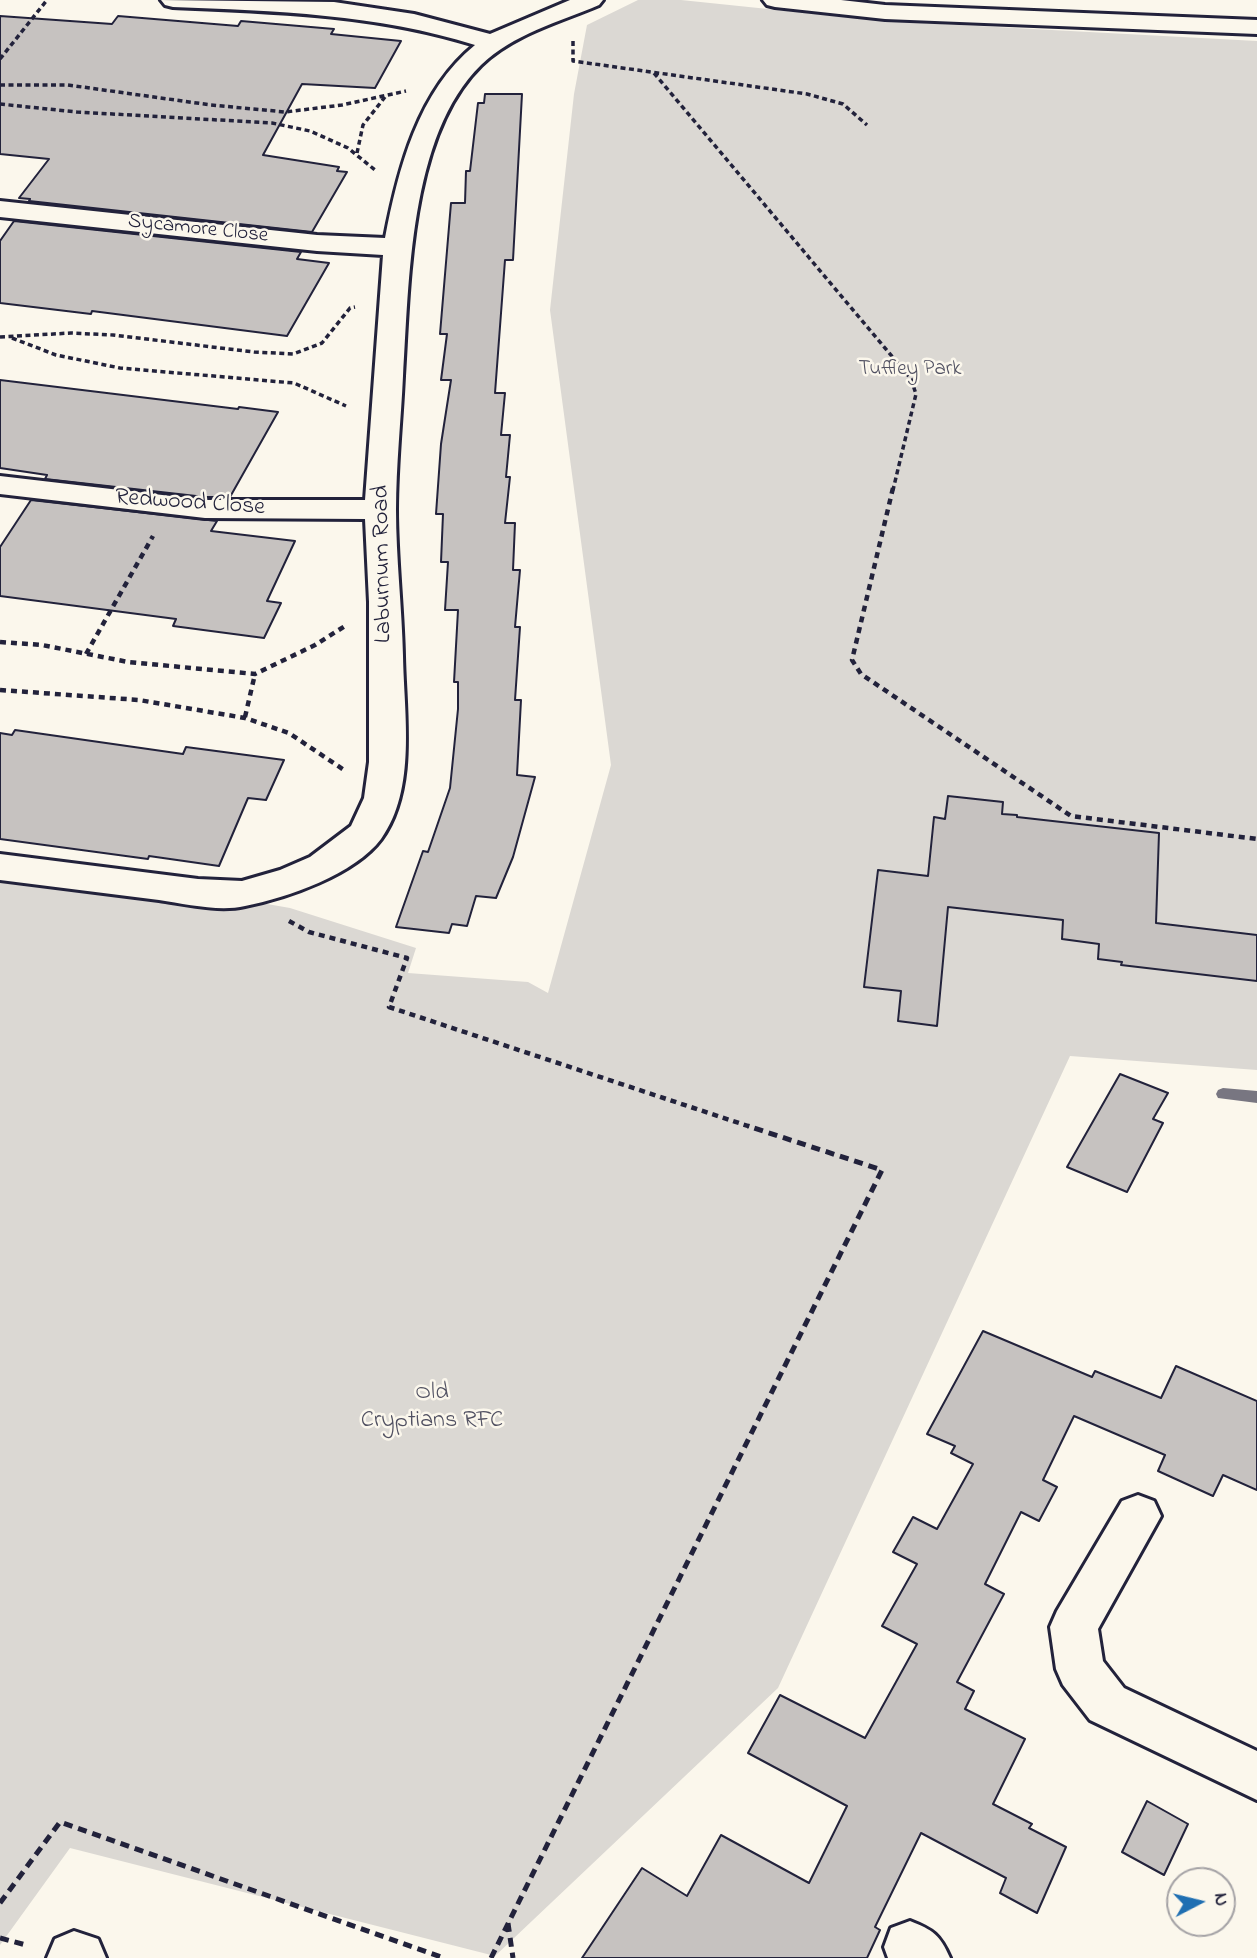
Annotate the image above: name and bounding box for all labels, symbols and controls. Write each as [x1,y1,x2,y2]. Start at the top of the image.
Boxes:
street label: Sycamore Close [127,210,269,250]
park label: Tuffley Park [859,358,961,384]
street label: Redwood Close [114,484,266,524]
street label: Laburnum Road [368,485,400,643]
park label: Old Cryptians RFC [361,1380,503,1436]
north arrow [1166,1867,1236,1937]
text: N [1206,1892,1235,1908]

